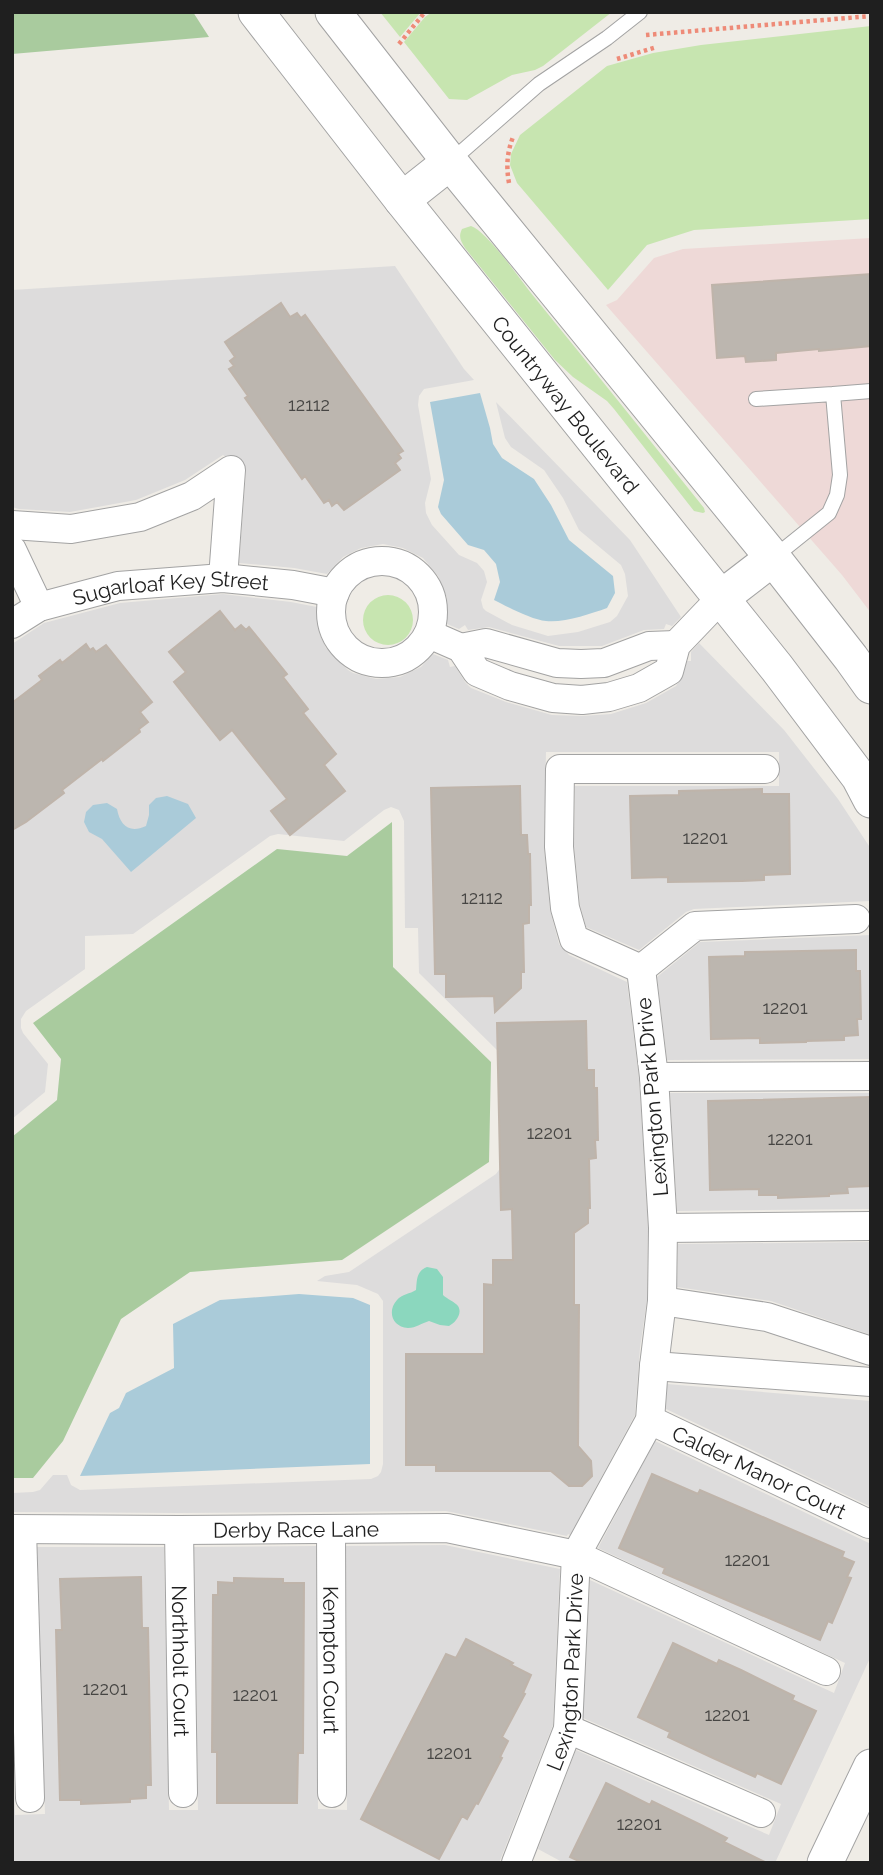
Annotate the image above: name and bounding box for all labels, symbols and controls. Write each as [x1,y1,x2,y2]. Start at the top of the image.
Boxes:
street label: Countryway Boulevard [487,310,645,498]
house number: 12112 [288,394,330,415]
street label: Sugarloaf Key Street [70,565,270,610]
house number: 12201 [682,827,728,848]
house number: 12112 [461,887,503,908]
street label: Lexington Park Drive [631,996,673,1198]
house number: 12201 [762,997,808,1018]
house number: 12201 [526,1122,572,1143]
house number: 12201 [767,1128,813,1149]
street label: Calder Manor Court [668,1420,850,1524]
street label: Derby Race Lane [213,1516,379,1542]
house number: 12201 [724,1549,770,1570]
street label: Lexington Park Drive [541,1572,588,1774]
street label: Northholt Court [167,1585,195,1737]
street label: Kempton Court [319,1586,344,1734]
house number: 12201 [82,1678,128,1699]
house number: 12201 [232,1684,278,1705]
house number: 12201 [704,1704,750,1725]
house number: 12201 [426,1742,472,1763]
house number: 12201 [616,1813,662,1834]

